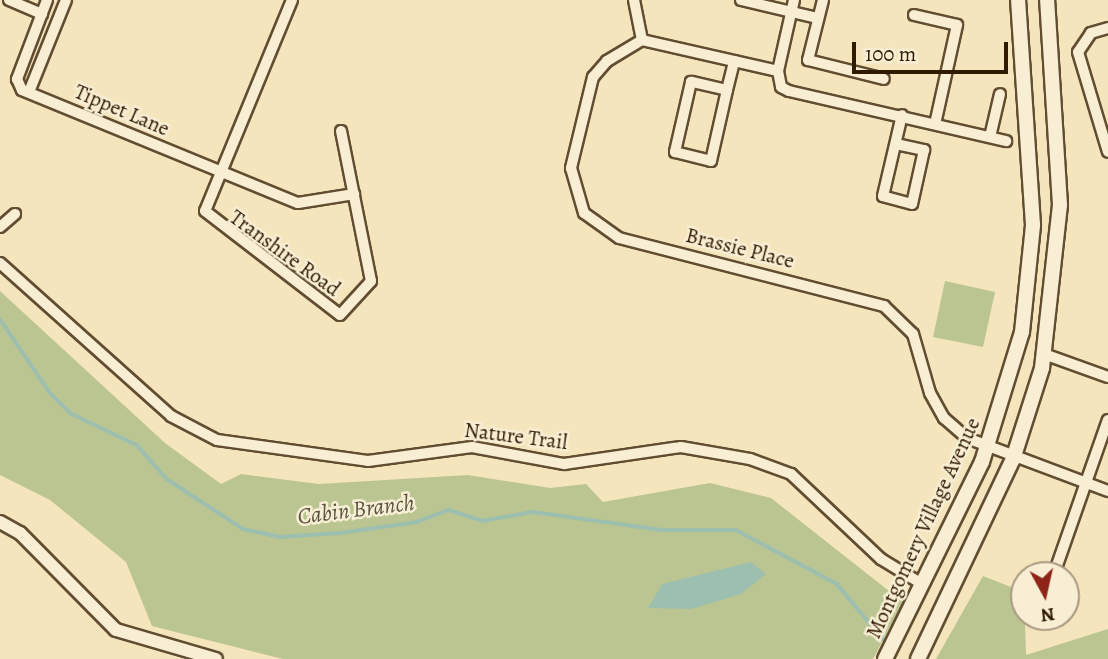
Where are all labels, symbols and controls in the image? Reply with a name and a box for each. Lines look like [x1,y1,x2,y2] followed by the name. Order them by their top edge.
[856,28,1012,72] scale bar
[865,40,916,68] text: 100 m
[71,79,173,141] street label: Tippet Lane
[225,204,345,302] street label: Transhire Road
[683,222,797,274] street label: Brassie Place
[861,414,985,642] street label: Montgomery Village Avenue
[463,417,569,455] street label: Nature Trail
[296,489,416,531] water label: Cabin Branch
[1010,561,1080,631] north arrow
[1039,601,1056,629] text: N

